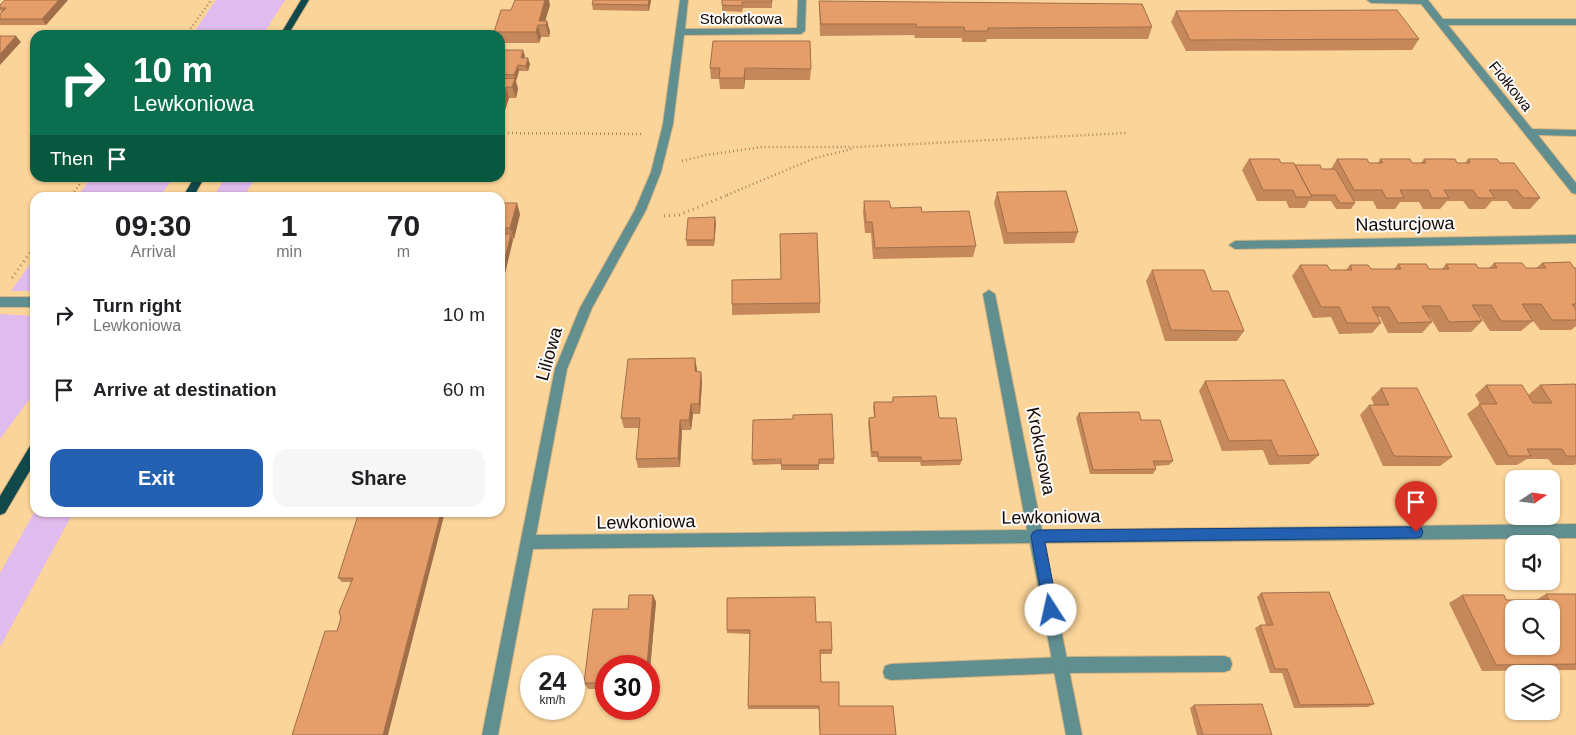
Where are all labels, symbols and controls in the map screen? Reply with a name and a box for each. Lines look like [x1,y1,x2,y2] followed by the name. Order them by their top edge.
[700,10,783,27] street label: Stokrotkowa
[50,50,115,115] icon: right
[133,50,213,89] text: 10 m
[1486,58,1537,115] street label: Fiołkowa
[133,91,254,116] text: Lewkoniowa
[103,145,131,173] icon: arrive
[50,148,93,169] text: Then
[115,209,192,242] text: 09:30
[281,209,298,242] text: 1
[387,209,420,242] text: 70
[1355,213,1456,235] street label: Nasturcjowa
[130,243,176,260] text: Arrival
[276,243,302,260] text: min
[397,243,410,260] text: m
[93,295,181,316] text: Turn right
[50,301,78,329] icon: right
[443,304,485,325] text: 10 m
[93,317,181,334] text: Lewkoniowa
[532,324,566,383] street label: Liliowa
[50,376,78,404] icon: arrive
[93,379,277,400] text: Arrive at destination
[443,379,485,400] text: 60 m
[1023,405,1059,498] street label: Krokusowa
[50,449,263,507] button: Exit
[273,449,485,507] button: Share
[1505,470,1560,525] north arrow
[1505,470,1560,720] map controls
[1395,481,1437,532] pin
[1402,488,1430,516] icon: arrive
[1001,506,1102,528] street label: Lewkoniowa
[596,511,697,533] street label: Lewkoniowa
[1505,535,1560,590] button: sound
[1024,583,1076,635] position arrow
[1505,600,1560,655] button: search
[595,655,660,720] speed limit sign: 30
[1505,665,1560,720] button: layers
[539,667,566,695] text: 24
[539,693,566,707] text: km/h

